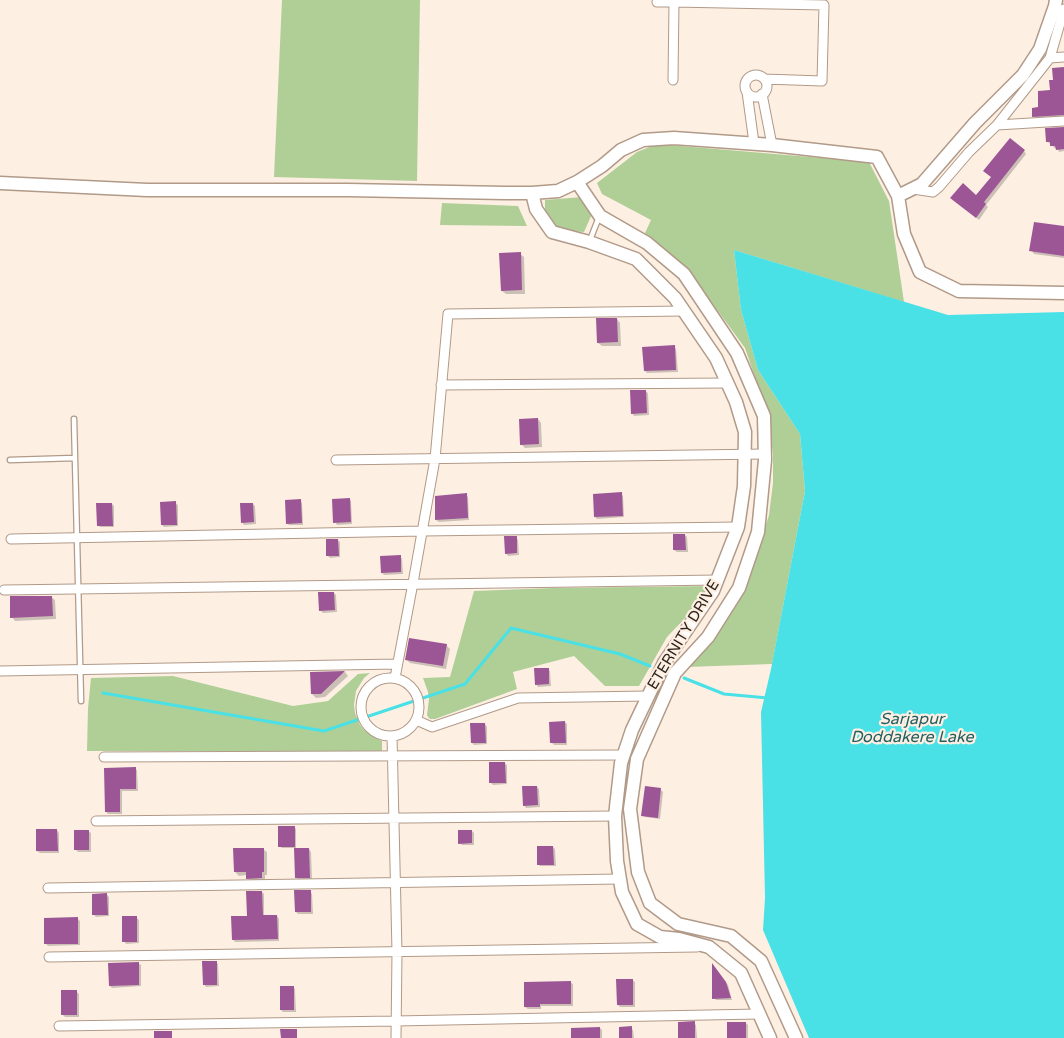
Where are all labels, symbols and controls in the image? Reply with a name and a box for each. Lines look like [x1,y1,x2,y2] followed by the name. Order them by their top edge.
[644,577,724,693] street label: ETERNITY DRIVE
[850,710,974,748] water label: Sarjapur Doddakere Lake

